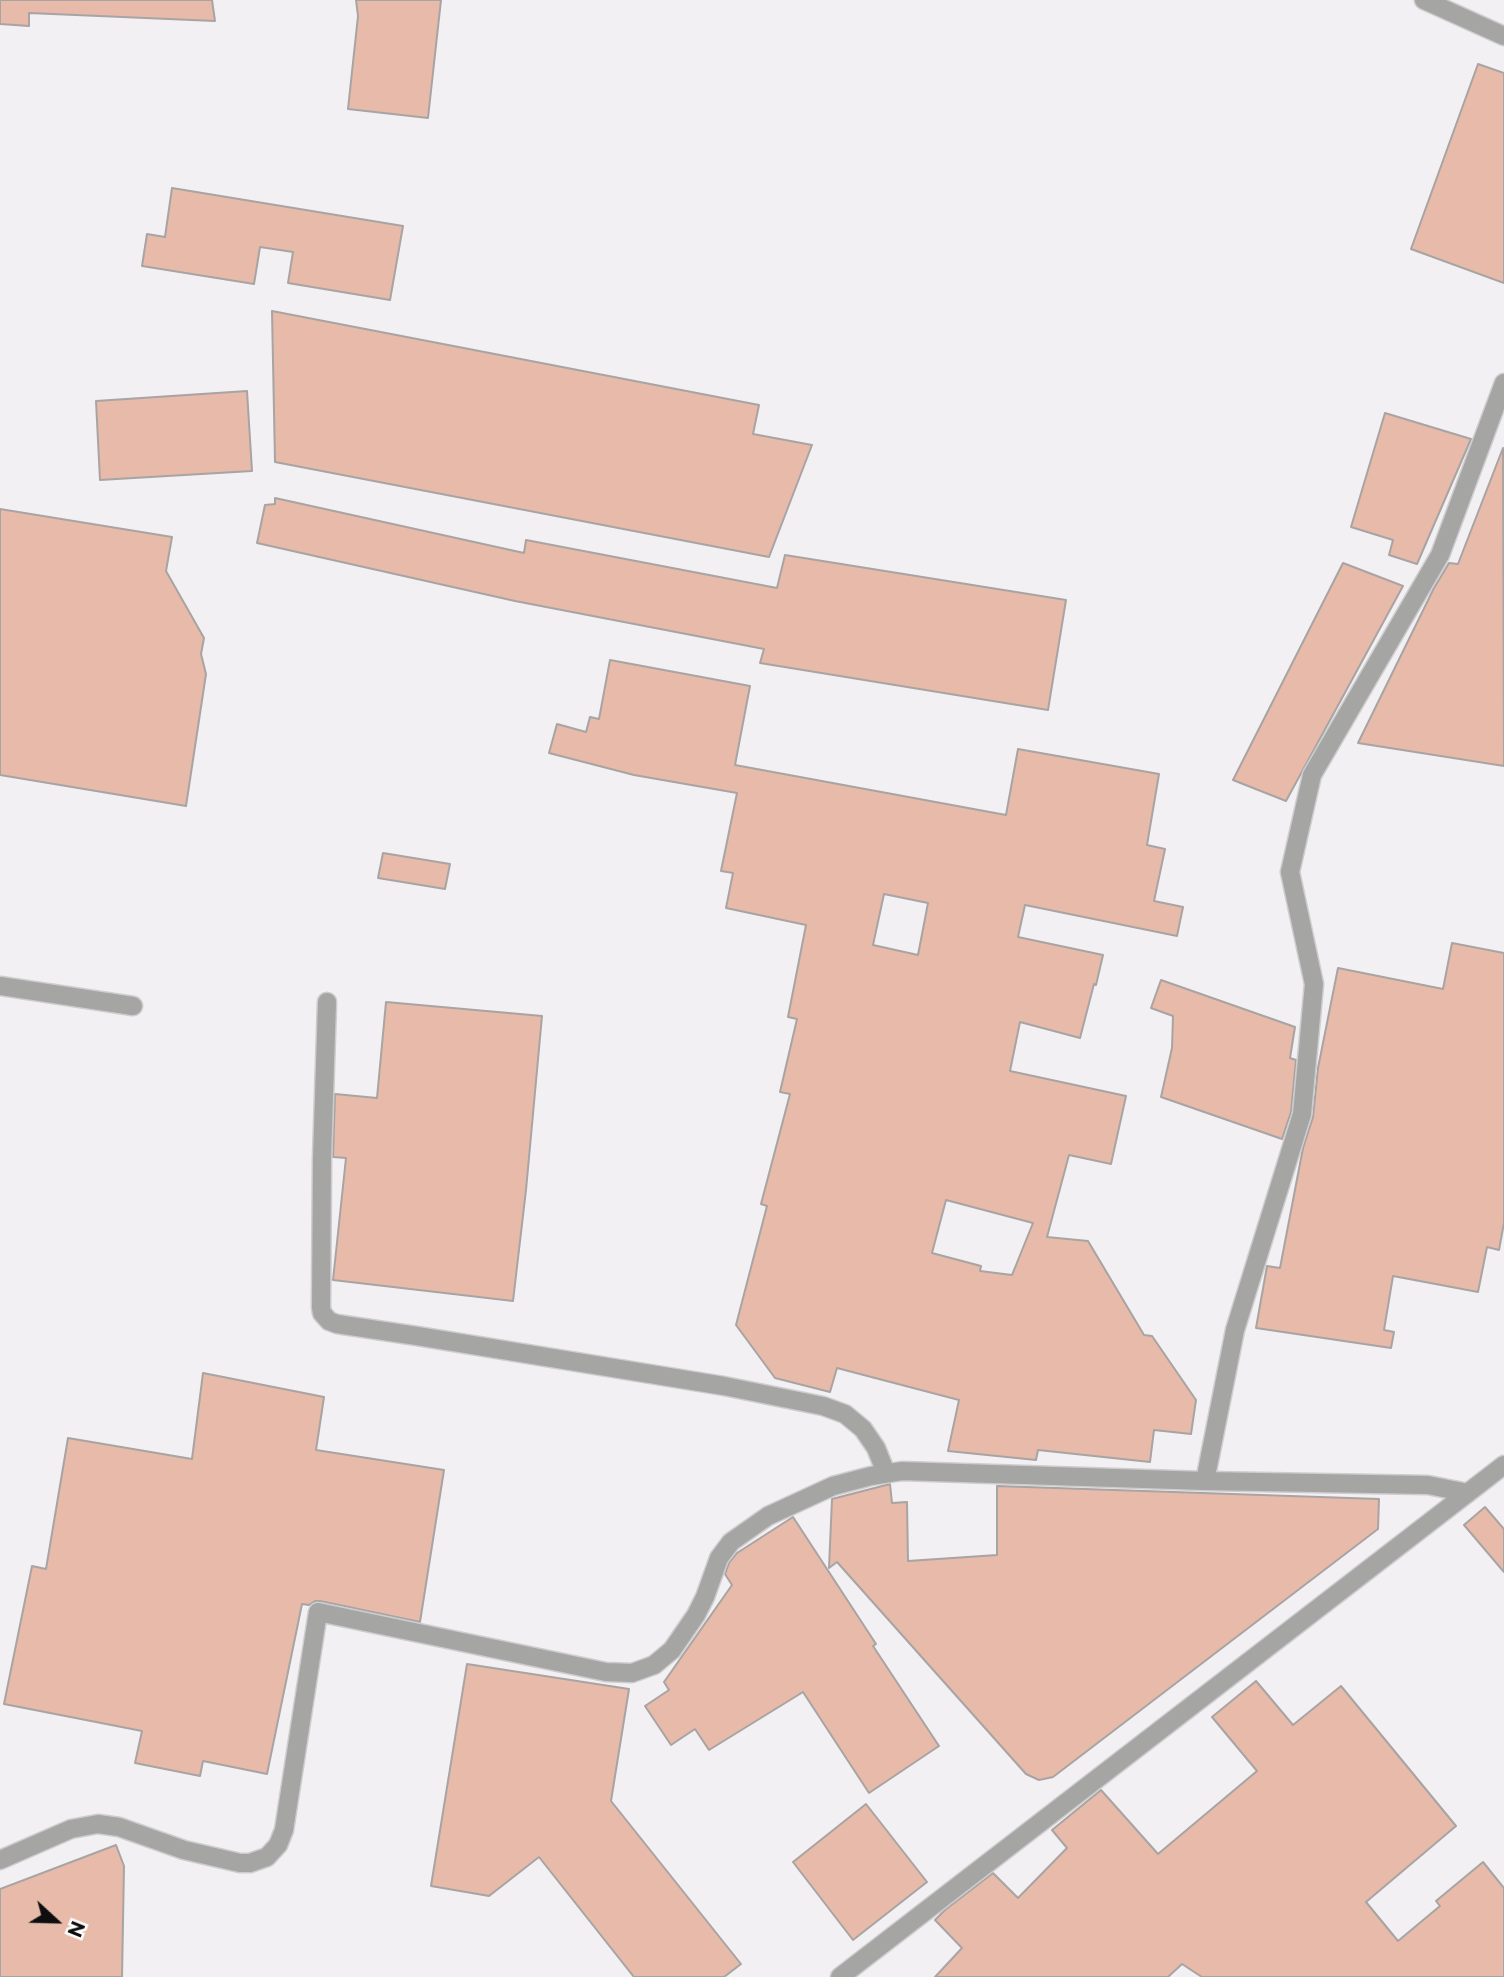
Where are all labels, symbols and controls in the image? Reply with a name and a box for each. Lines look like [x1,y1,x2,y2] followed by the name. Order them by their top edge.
[21,1886,91,1956] north arrow
[62,1918,89,1940] text: N

